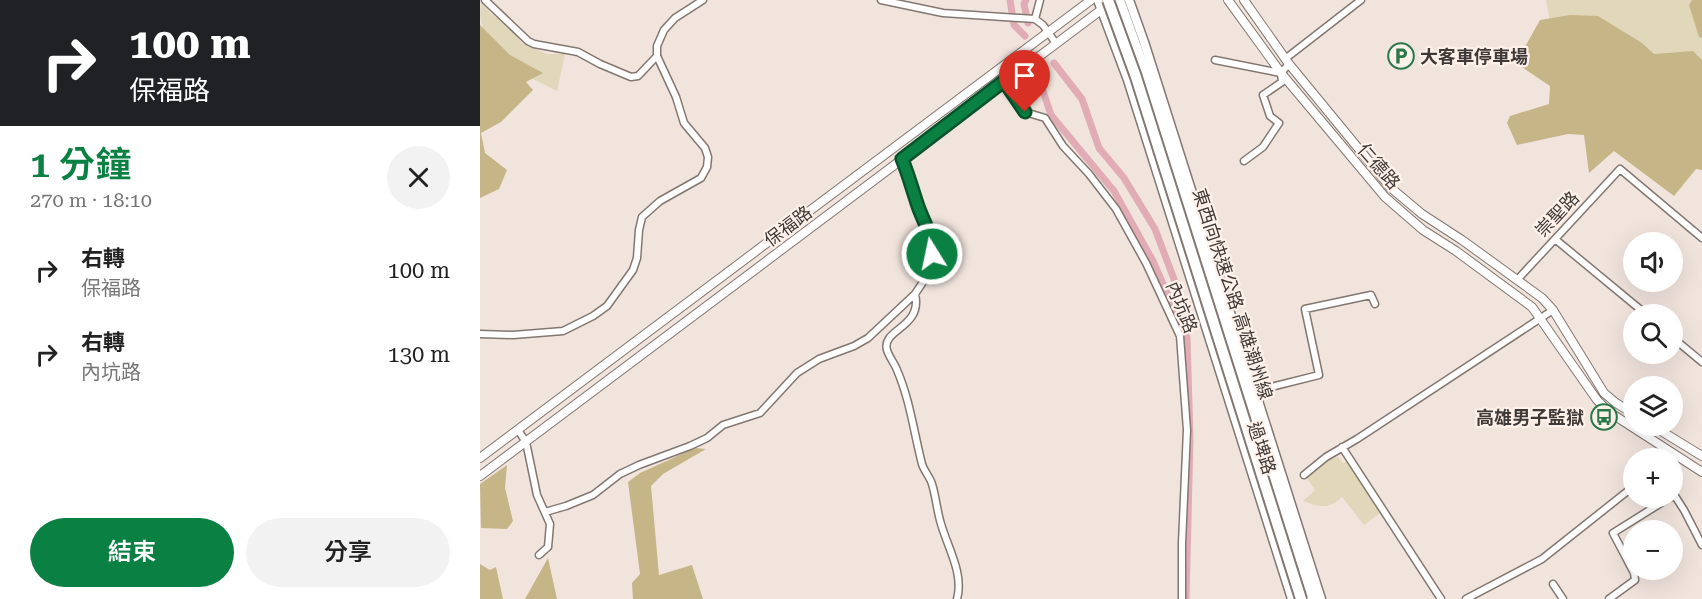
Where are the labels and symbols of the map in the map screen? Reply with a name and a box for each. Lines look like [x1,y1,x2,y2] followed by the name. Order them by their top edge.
[1386,41,1416,71] parking icon: 大客車停車場
[1420,46,1528,67] place label: 大客車停車場
[999,50,1050,112] pin
[1353,139,1405,193] street label: 仁德路
[1189,186,1277,402] street label: 東西向快速公路 高雄潮州線
[1531,187,1583,241] street label: 崇聖路
[760,201,816,251] street label: 保福路
[900,222,964,286] position arrow
[1162,278,1202,336] street label: 內坑路
[1589,402,1619,432] bus stop icon: 高雄男子監獄
[1476,407,1584,428] place label: 高雄男子監獄
[1244,419,1280,477] street label: 過埤路

